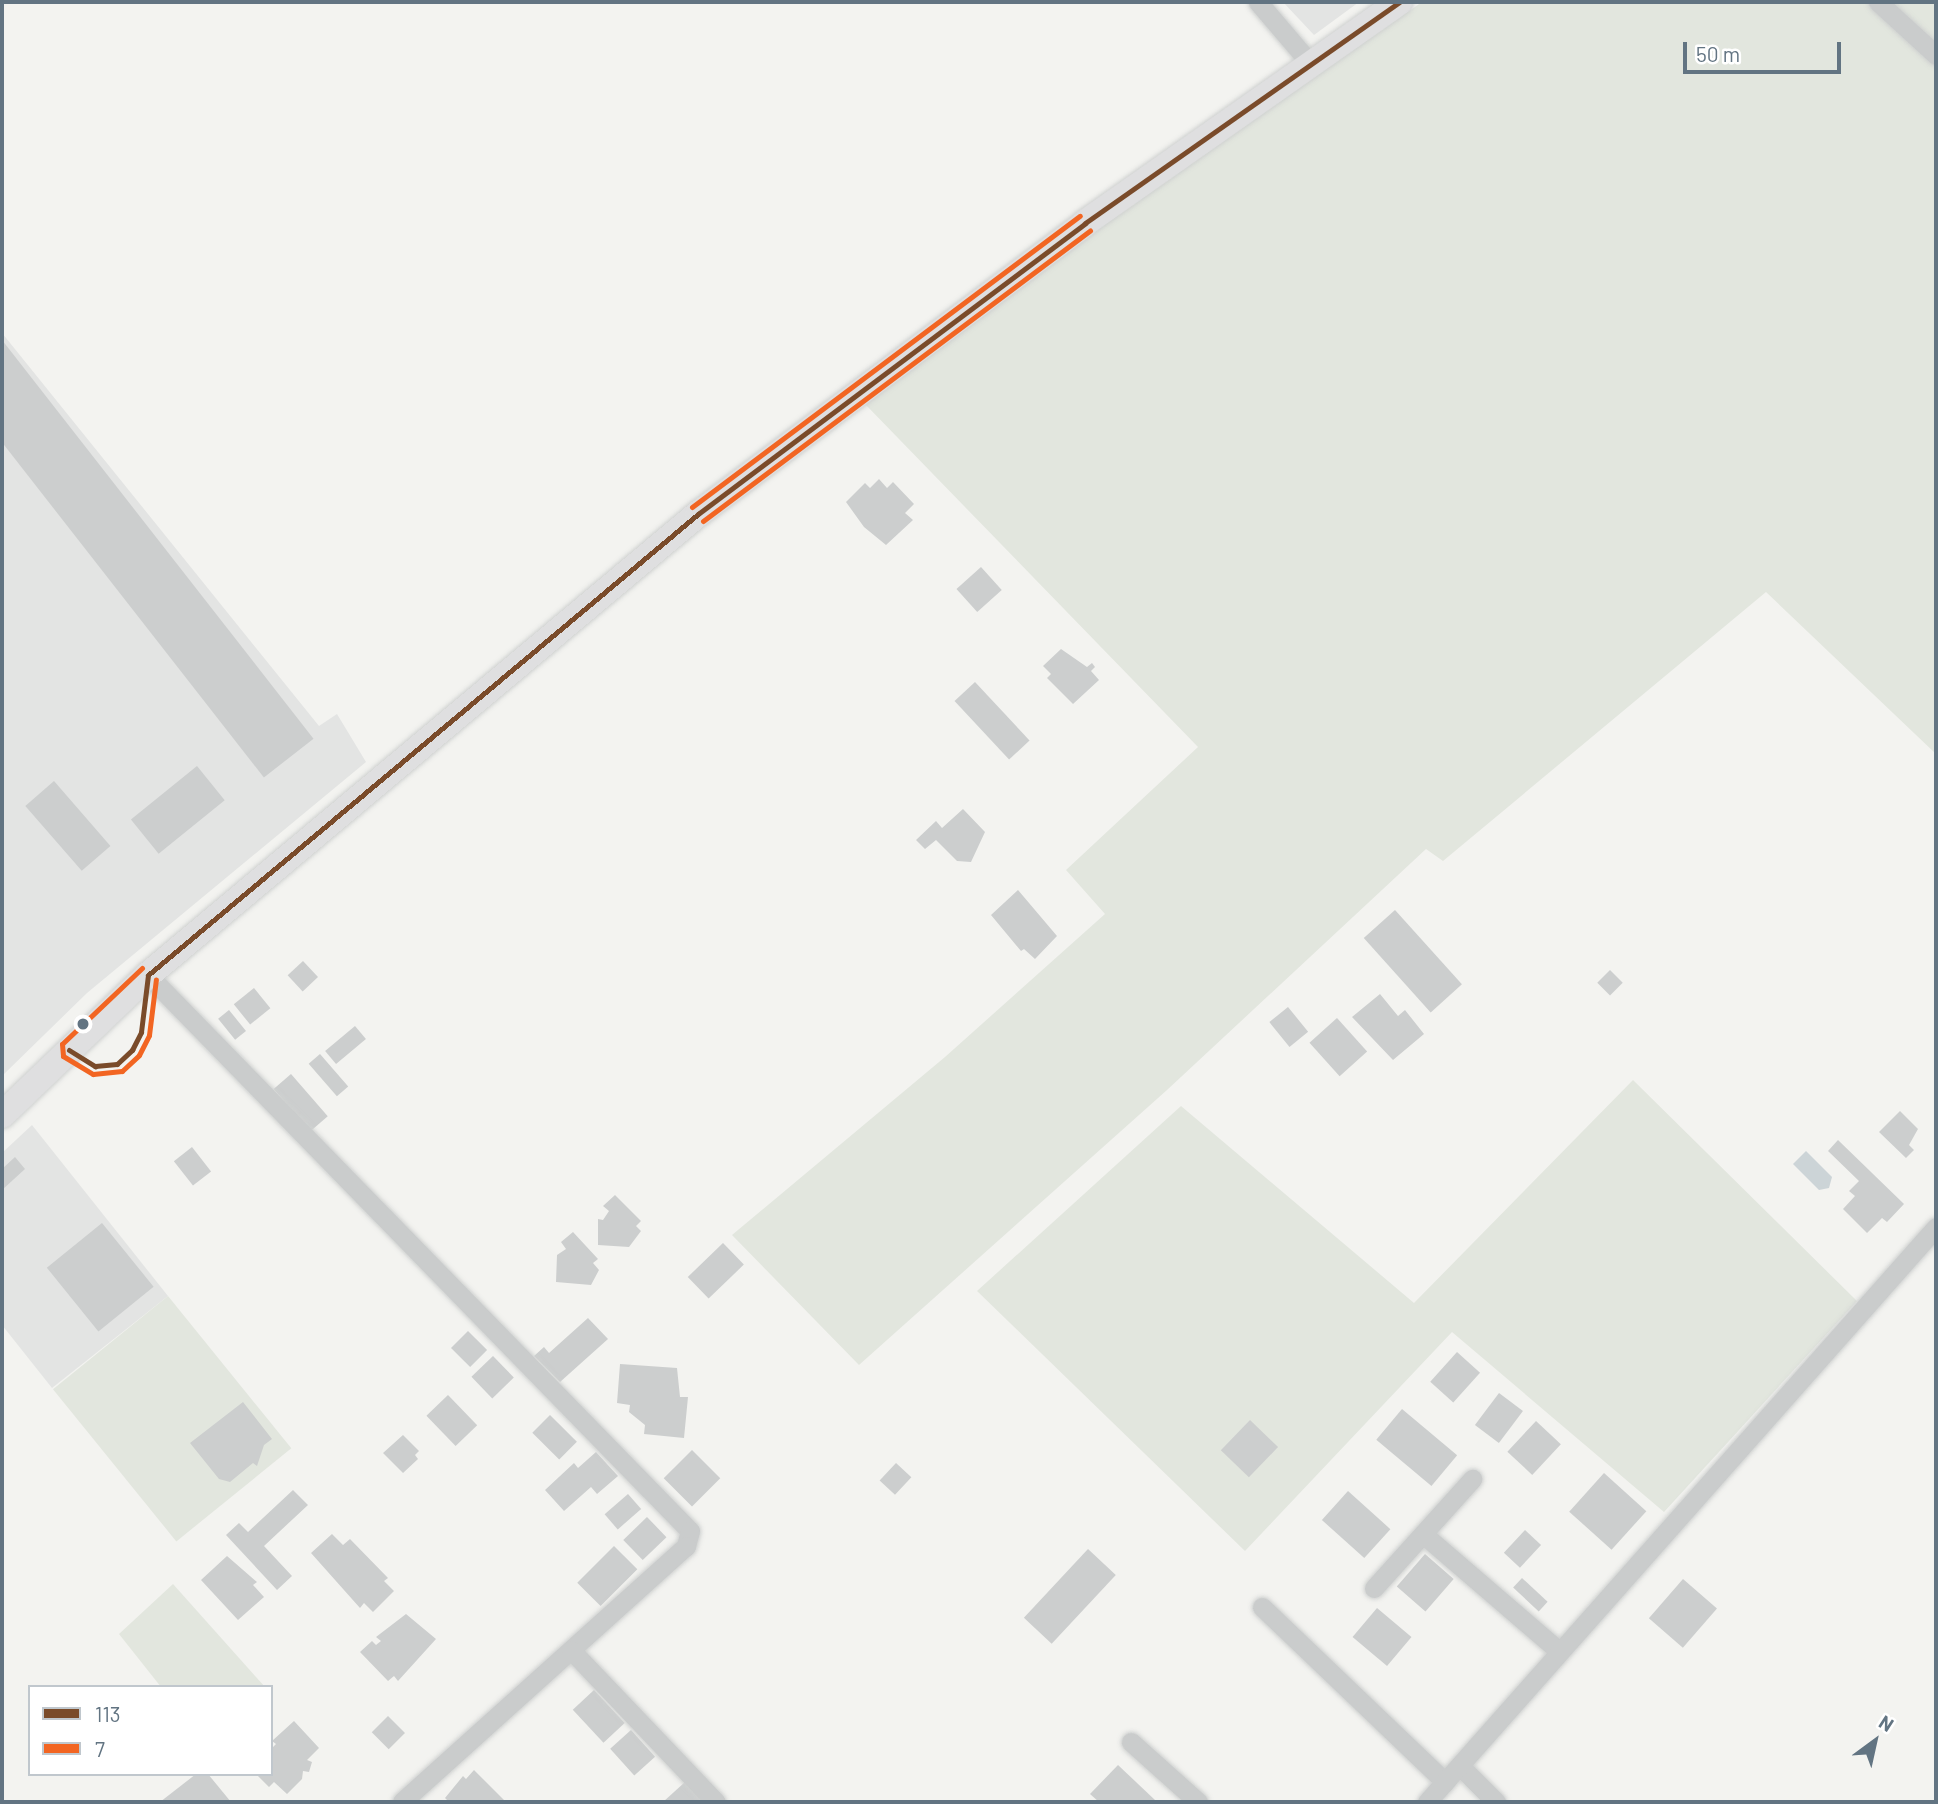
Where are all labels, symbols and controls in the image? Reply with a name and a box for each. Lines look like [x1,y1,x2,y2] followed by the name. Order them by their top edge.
[1686,28,1843,72] scale bar
[1696,41,1740,66] text: 50 m
[76,1017,90,1031] unlabelled marker
[28,1685,273,1776] legend
[95,1701,121,1726] text: 113
[1840,1706,1910,1776] north arrow
[1875,1710,1898,1736] text: N
[95,1736,105,1761] text: 7

